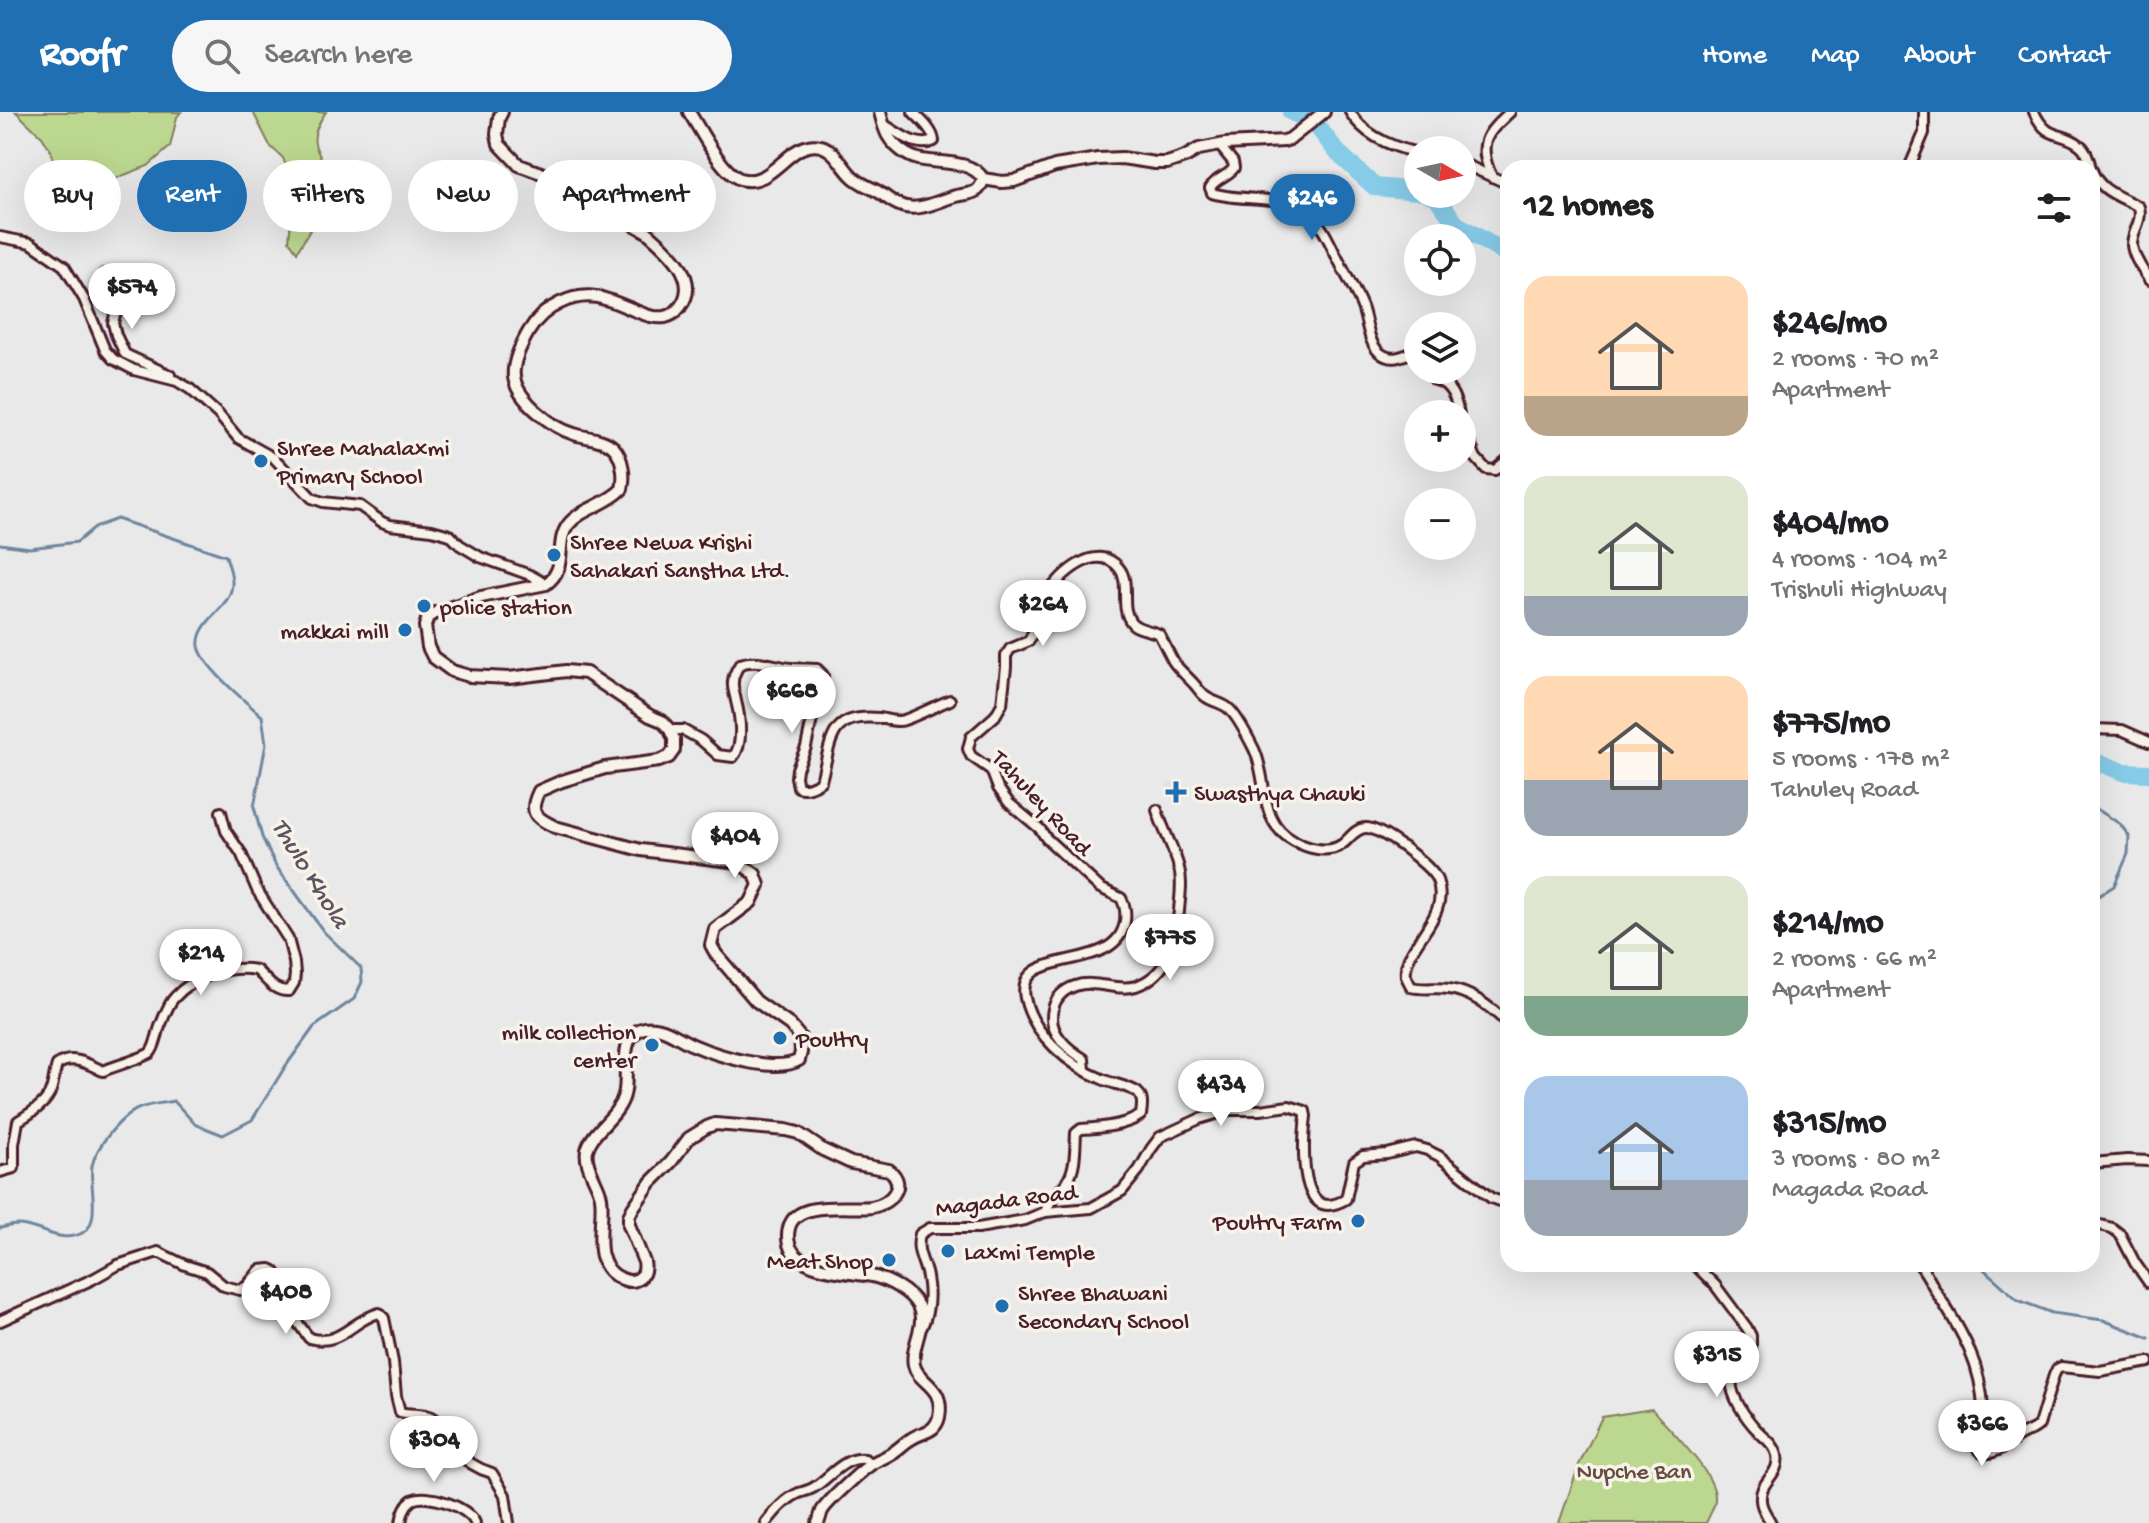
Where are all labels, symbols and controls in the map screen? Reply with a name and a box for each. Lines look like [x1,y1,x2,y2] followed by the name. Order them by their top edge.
[172,20,732,92] search box
[40,34,124,78] text: Roofr
[200,34,244,78] icon: search
[264,39,412,74] text: Search here
[1702,40,1767,73] text: Home
[1811,40,1860,73] text: Map
[1904,40,1974,73] text: About
[2018,40,2109,73] text: Contact
[1404,136,1476,208] north arrow
[1404,136,1476,560] map controls
[24,160,121,232] chip: Buy
[137,160,247,232] chip: Rent
[263,160,392,232] chip: Filters
[408,160,518,232] chip: New
[534,160,716,232] chip: Apartment
[1265,174,1359,242] pin: $246
[1287,184,1337,215] text: $246
[2032,186,2076,230] icon: filters
[1524,188,1653,228] text: 12 homes
[1404,224,1476,296] button: locate
[85,263,179,331] pin: $574
[106,273,158,304] text: $574
[1772,305,1887,345] text: $246/mo
[1588,308,1684,404] icon: home
[1404,312,1476,384] button: layers
[1772,345,1939,376] text: 2 rooms · 70 m²
[1772,376,1889,407] text: Apartment
[1404,400,1476,472] button: +
[276,436,450,493] place label: Shree Mahalaxmi Primary School
[252,452,270,470] marker: Shree Mahalaxmi Primary School
[1404,488,1476,560] button: −
[1772,505,1889,545] text: $404/mo
[1588,508,1684,604] icon: home
[570,530,791,587] place label: Shree Newa Krishi Sahakari Sanstha Ltd.
[1772,545,1948,576] text: 4 rooms · 104 m²
[545,546,563,564] marker: Shree Newa Krishi Sahakari Sanstha Ltd.
[1772,576,1947,607] text: Trishuli Highway
[996,580,1090,648] pin: $264
[1018,590,1068,621] text: $264
[439,595,572,624] place label: police station
[415,597,433,615] marker: police station
[280,619,389,648] place label: makkai mill
[396,621,414,639] marker: makkai mill
[745,667,839,735] pin: $668
[766,677,818,708] text: $668
[1772,705,1890,745] text: $775/mo
[1588,708,1684,804] icon: home
[983,744,1098,865] street label: Tahuley Road
[1772,745,1950,776] text: 5 rooms · 178 m²
[1772,776,1918,807] text: Tahuley Road
[1165,781,1187,803] marker: Swasthya Chauki
[1194,781,1366,810] place label: Swasthya Chauki
[688,812,782,880] pin: $404
[262,814,355,936] water label: Thulo Khola
[709,822,761,853] text: $404
[1772,905,1884,945] text: $214/mo
[1588,908,1684,1004] icon: home
[1123,914,1217,982] pin: $775
[1144,924,1196,955] text: $775
[154,929,248,997] pin: $214
[177,939,225,970] text: $214
[1772,945,1937,976] text: 2 rooms · 66 m²
[1772,976,1889,1007] text: Apartment
[502,1020,639,1077] place label: milk collection center
[795,1027,869,1056] place label: Poultry
[771,1029,789,1047] marker: Poultry
[643,1036,661,1054] marker: milk collection center
[1174,1060,1268,1128] pin: $434
[1196,1070,1246,1101] text: $434
[1772,1105,1886,1145] text: $315/mo
[1588,1108,1684,1204] icon: home
[1772,1145,1940,1176] text: 3 rooms · 80 m²
[1772,1176,1926,1207] text: Magada Road
[934,1179,1081,1226] street label: Magada Road
[1212,1210,1342,1239] place label: Poultry Farm
[1349,1212,1367,1230] marker: Poultry Farm
[964,1240,1095,1269] place label: Laxmi Temple
[939,1242,957,1260] marker: Laxmi Temple
[767,1249,873,1278] place label: Meat Shop
[880,1251,898,1269] marker: Meat Shop
[239,1268,333,1336] pin: $408
[260,1278,313,1309] text: $408
[1018,1281,1189,1338] place label: Shree Bhawani Secondary School
[993,1297,1011,1315] marker: Shree Bhawani Secondary School
[1670,1331,1764,1399] pin: $315
[1692,1341,1742,1372] text: $315
[1935,1400,2029,1468] pin: $366
[1956,1410,2008,1441] text: $366
[387,1416,481,1484] pin: $304
[408,1426,460,1457] text: $304
[1577,1459,1692,1488] park label: Nupche Ban

